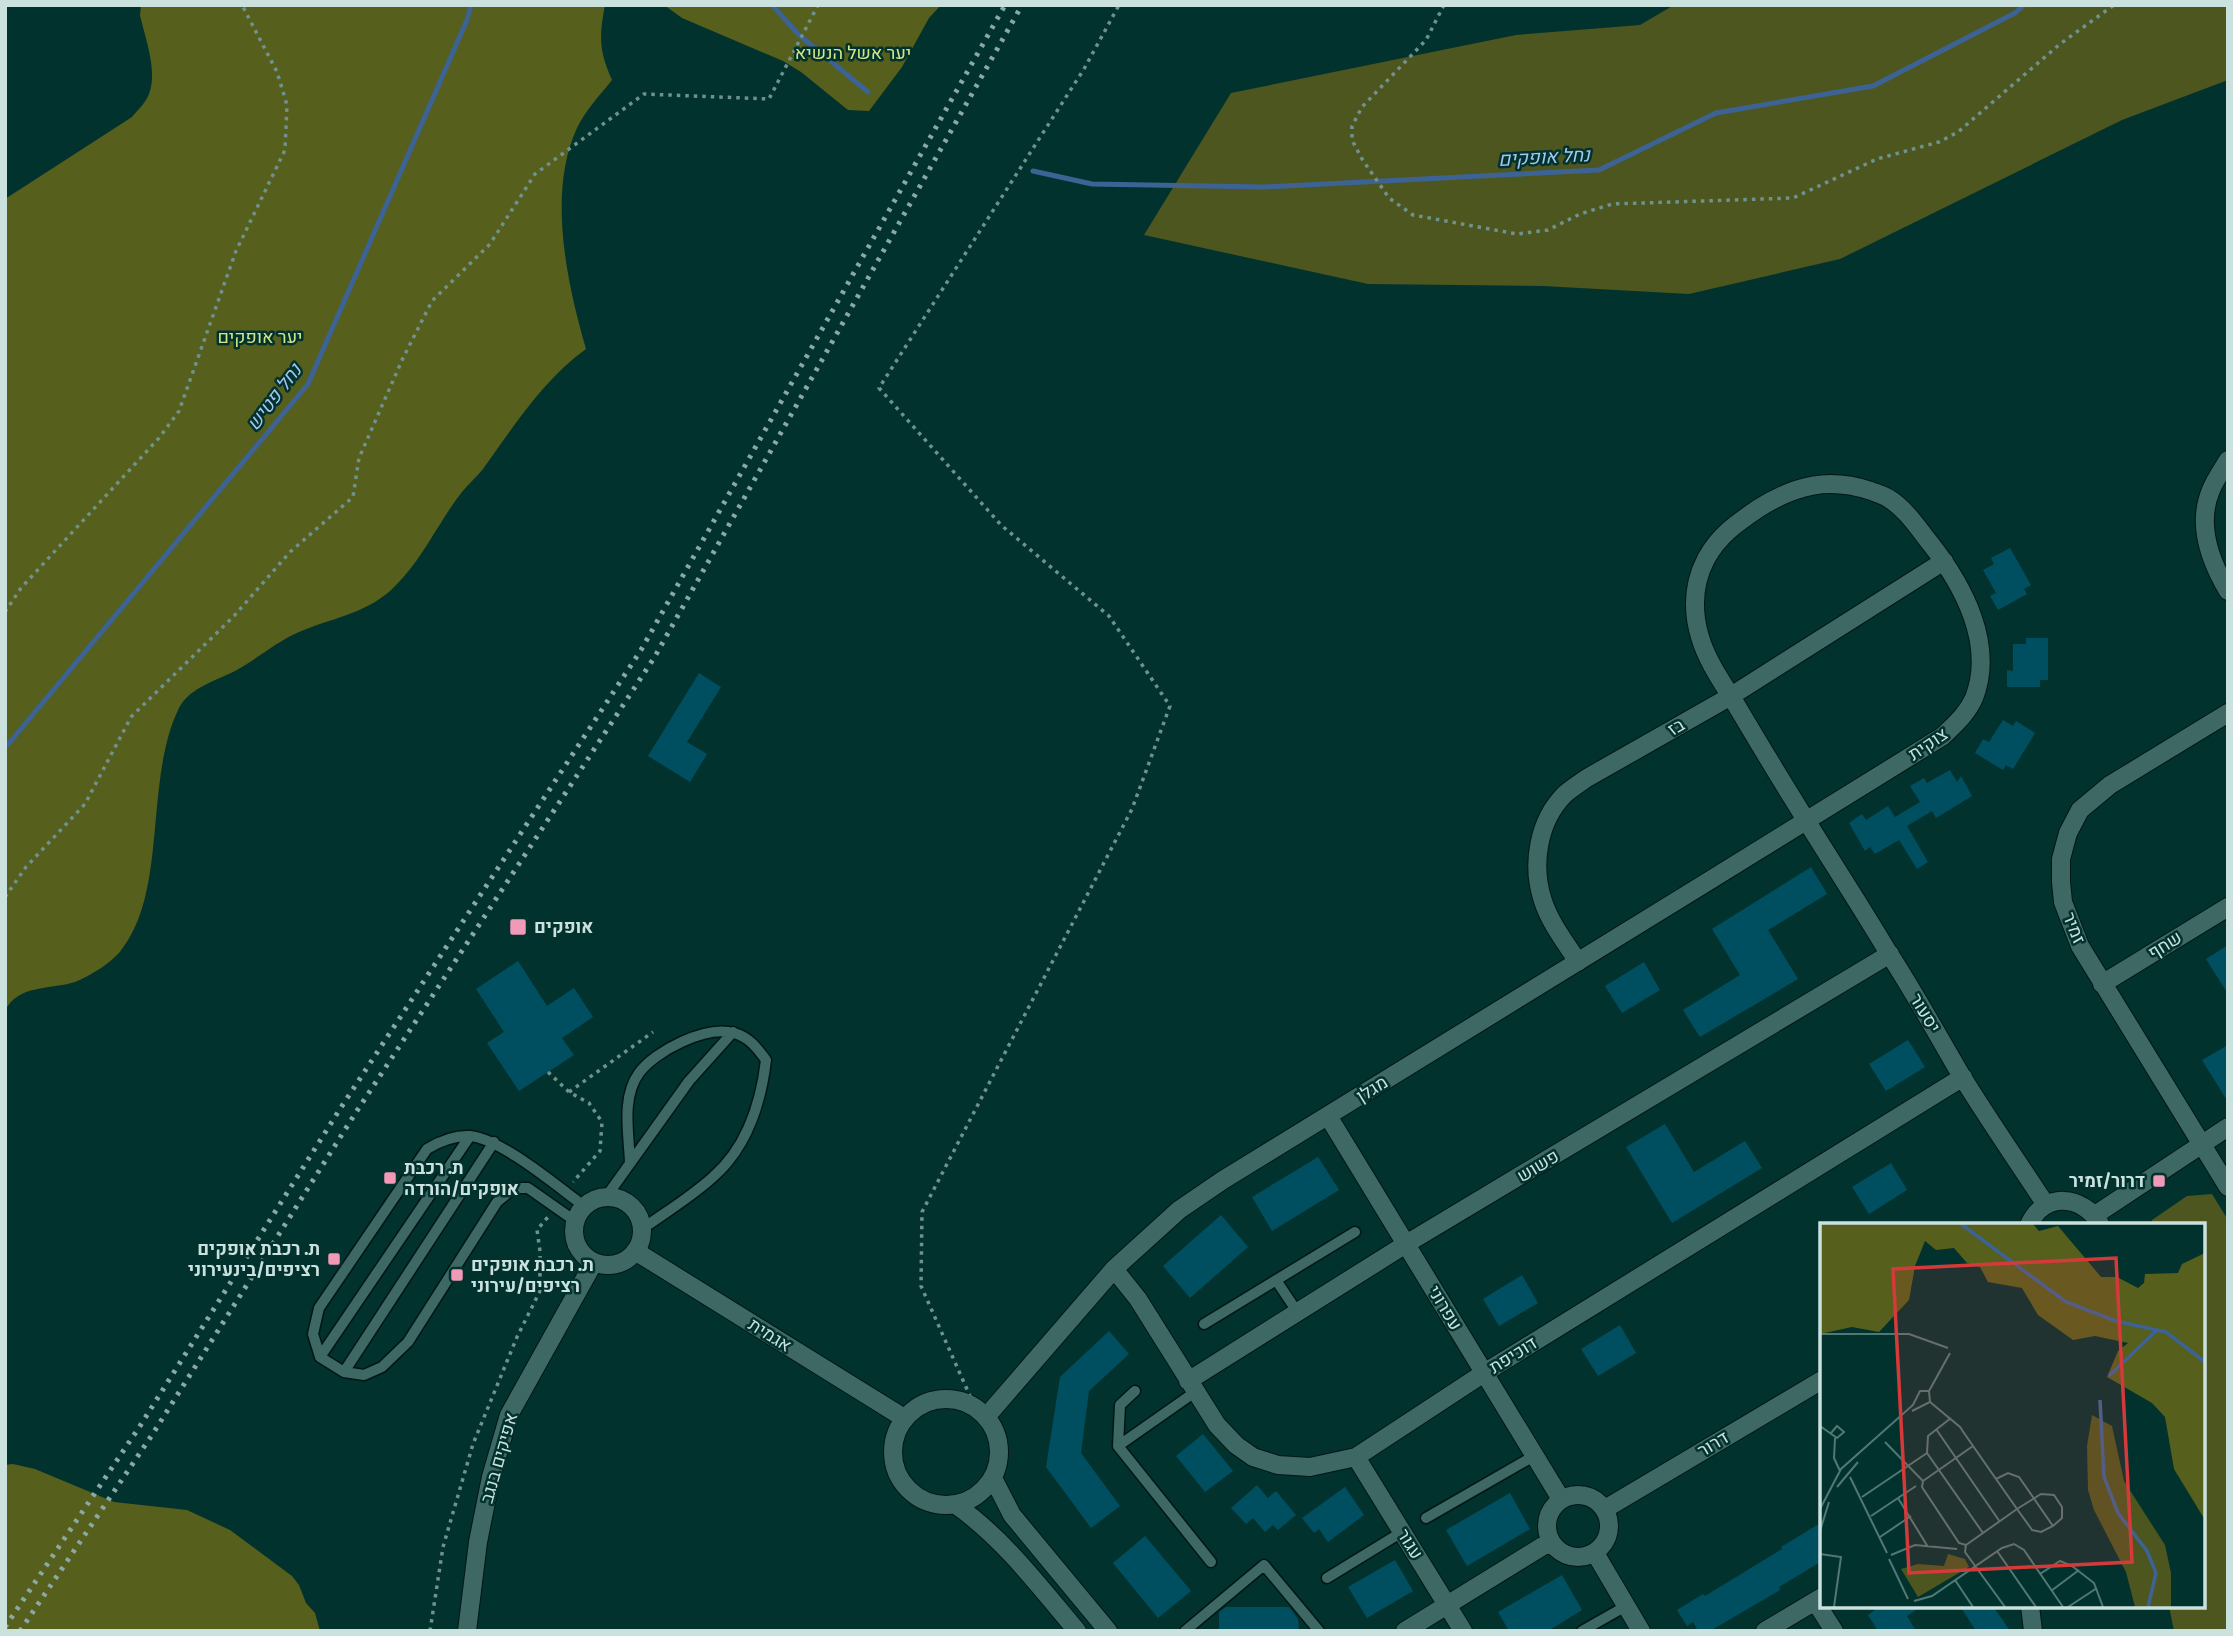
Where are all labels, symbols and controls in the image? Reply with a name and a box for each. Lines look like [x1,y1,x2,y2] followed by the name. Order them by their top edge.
[795,42,911,64] park label: יער אשל הנשיא
[1498,143,1592,171] water label: נחל אופקים
[217,326,303,348] park label: יער אופקים
[242,358,307,435] water label: נחל פטיש
[1664,713,1689,740] street label: בז
[1904,723,1952,765] street label: צוקית
[2058,909,2090,947] street label: זמיר
[534,916,593,938] place label: אופקים
[508,917,528,937] marker: אופקים
[2144,926,2186,964] street label: שחף
[1905,990,1945,1036] street label: יסעור
[1352,1071,1392,1107] street label: מגלן
[1513,1145,1563,1187] street label: פשוש
[404,1157,519,1200] place label: ת. רכבת אופקים/הורדה
[382,1170,398,1186] marker: ת. רכבת אופקים/הורדה
[2069,1170,2145,1192] place label: דרור/זמיר
[2151,1173,2167,1189] marker: דרור/זמיר
[1820,1223,2205,1608] inset map
[188,1238,320,1281] place label: ת. רכבת אופקים רציפים/בינעירוני
[326,1251,342,1267] marker: ת. רכבת אופקים רציפים/בינעירוני
[471,1254,594,1297] place label: ת. רכבת אופקים רציפים/עירוני
[449,1267,465,1283] marker: ת. רכבת אופקים רציפים/עירוני
[1423,1282,1467,1334] street label: עפרוני
[744,1313,796,1357] street label: אגמית
[1485,1332,1541,1378] street label: דוכיפת
[476,1410,522,1506] street label: אפיקים בנגב
[1693,1426,1733,1462] street label: דרור
[1392,1525,1428,1563] street label: עגור

